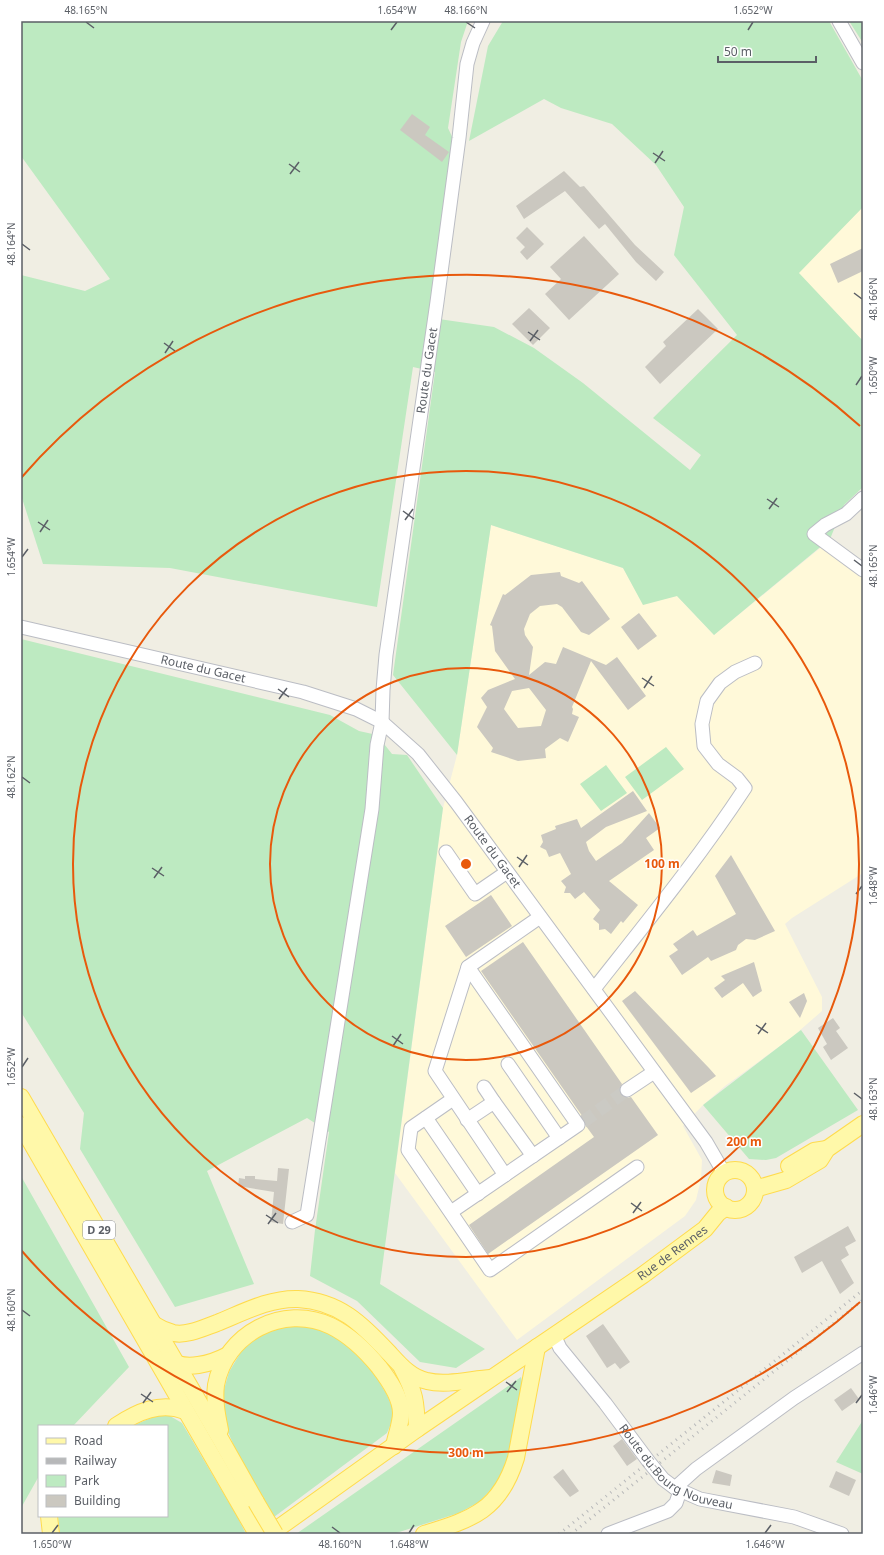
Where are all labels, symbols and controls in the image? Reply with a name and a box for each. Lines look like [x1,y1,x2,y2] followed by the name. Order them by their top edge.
[64,3,108,17] text: 48.165°N
[377,3,417,17] text: 1.654°W
[444,3,488,17] text: 48.166°N
[733,3,773,17] text: 1.652°W
[718,38,816,64] scale bar
[724,43,752,60] text: 50 m
[4,222,18,266] text: 48.164°N
[866,277,880,321] text: 48.166°N
[412,326,441,415] street label: Route du Gacet
[866,356,880,396] text: 1.650°W
[4,537,18,577] text: 1.654°W
[866,544,880,588] text: 48.165°N
[159,650,248,687] street label: Route du Gacet
[4,755,18,799] text: 48.162°N
[460,811,526,892] street label: Route du Gacet
[644,855,680,872] text: 100 m
[459,857,473,871] centre of rings
[866,866,880,906] text: 1.648°W
[4,1047,18,1087] text: 1.652°W
[866,1077,880,1121] text: 48.163°N
[726,1133,762,1150] text: 200 m
[83,1221,115,1239] road number: D 29
[634,1221,711,1284] street label: Rue de Rennes
[4,1288,18,1332] text: 48.160°N
[866,1375,880,1415] text: 1.646°W
[615,1420,734,1513] street label: Route du Bourg Nouveau
[38,1425,168,1517] legend
[74,1432,103,1449] text: Road
[448,1444,484,1461] text: 300 m
[74,1452,118,1469] text: Railway
[74,1472,100,1489] text: Park
[74,1492,121,1509] text: Building
[32,1537,72,1551] text: 1.650°W
[318,1537,362,1551] text: 48.160°N
[389,1537,429,1551] text: 1.648°W
[745,1537,785,1551] text: 1.646°W

